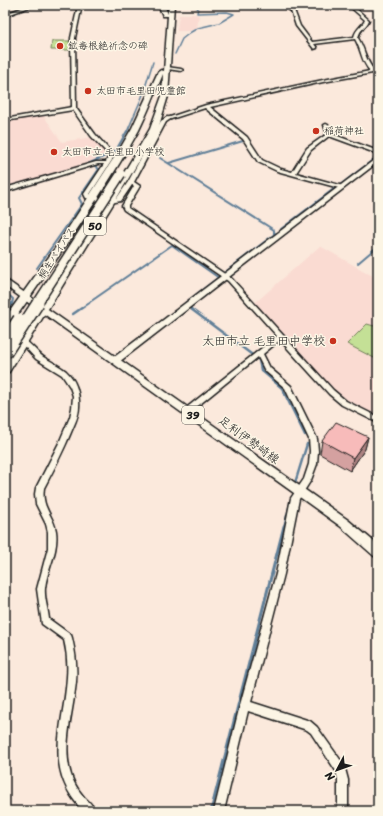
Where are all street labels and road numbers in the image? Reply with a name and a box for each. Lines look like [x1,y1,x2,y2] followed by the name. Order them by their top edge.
[84,217,106,235] road number: 50
[33,223,81,283] street label: 桐生バイパス
[182,406,204,424] road number: 39
[213,410,285,470] street label: 足利伊勢崎線

